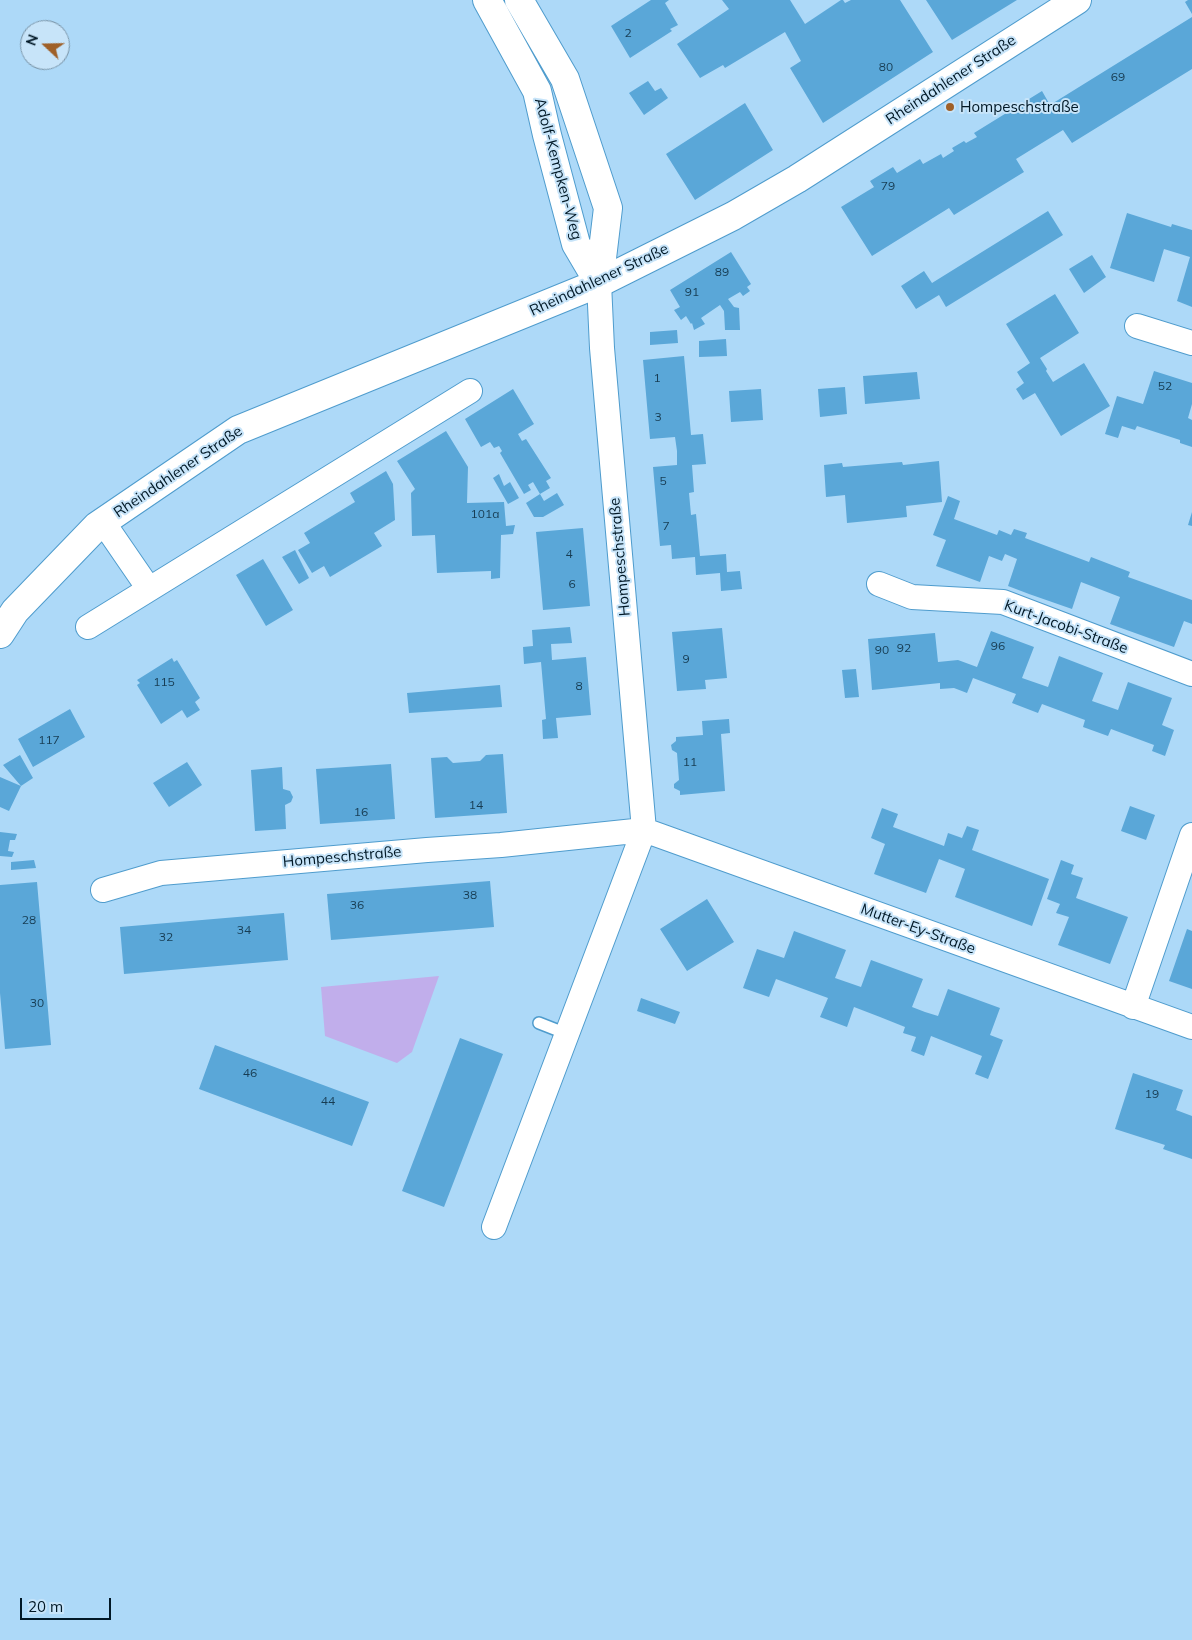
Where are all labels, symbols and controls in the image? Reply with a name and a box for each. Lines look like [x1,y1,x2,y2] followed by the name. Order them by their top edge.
[20,20,70,70] north arrow
[624,26,632,40] house number: 2
[883,31,1019,129] street label: Rheindahlener Straße
[22,32,42,48] text: N
[879,60,893,74] house number: 80
[1111,70,1125,84] house number: 69
[530,96,586,242] street label: Adolf-Kempken-Weg
[960,98,1079,116] place label: Hompeschstraße
[944,101,956,113] marker: Hompeschstraße
[881,179,895,193] house number: 79
[527,240,671,320] street label: Rheindahlener Straße
[715,265,729,279] house number: 89
[685,285,699,299] house number: 91
[653,371,661,385] house number: 1
[1158,379,1172,393] house number: 52
[654,410,662,424] house number: 3
[110,422,246,522] street label: Rheindahlener Straße
[659,474,667,488] house number: 5
[606,497,634,617] street label: Hompeschstraße
[471,507,499,521] house number: 101a
[662,519,670,533] house number: 7
[565,547,573,561] house number: 4
[568,577,576,591] house number: 6
[1002,596,1130,658] street label: Kurt-Jacobi-Straße
[991,639,1005,653] house number: 96
[897,641,911,655] house number: 92
[875,643,889,657] house number: 90
[682,652,690,666] house number: 9
[153,675,175,689] house number: 115
[575,679,583,693] house number: 8
[38,733,60,747] house number: 117
[683,755,697,769] house number: 11
[469,798,483,812] house number: 14
[354,805,368,819] house number: 16
[282,843,402,871] street label: Hompeschstraße
[463,888,477,902] house number: 38
[350,898,364,912] house number: 36
[858,900,978,958] street label: Mutter-Ey-Straße
[22,913,36,927] house number: 28
[237,923,251,937] house number: 34
[159,930,173,944] house number: 32
[30,996,44,1010] house number: 30
[243,1066,257,1080] house number: 46
[1145,1087,1159,1101] house number: 19
[321,1094,335,1108] house number: 44
[22,1588,114,1620] scale bar
[28,1597,63,1616] text: 20 m

